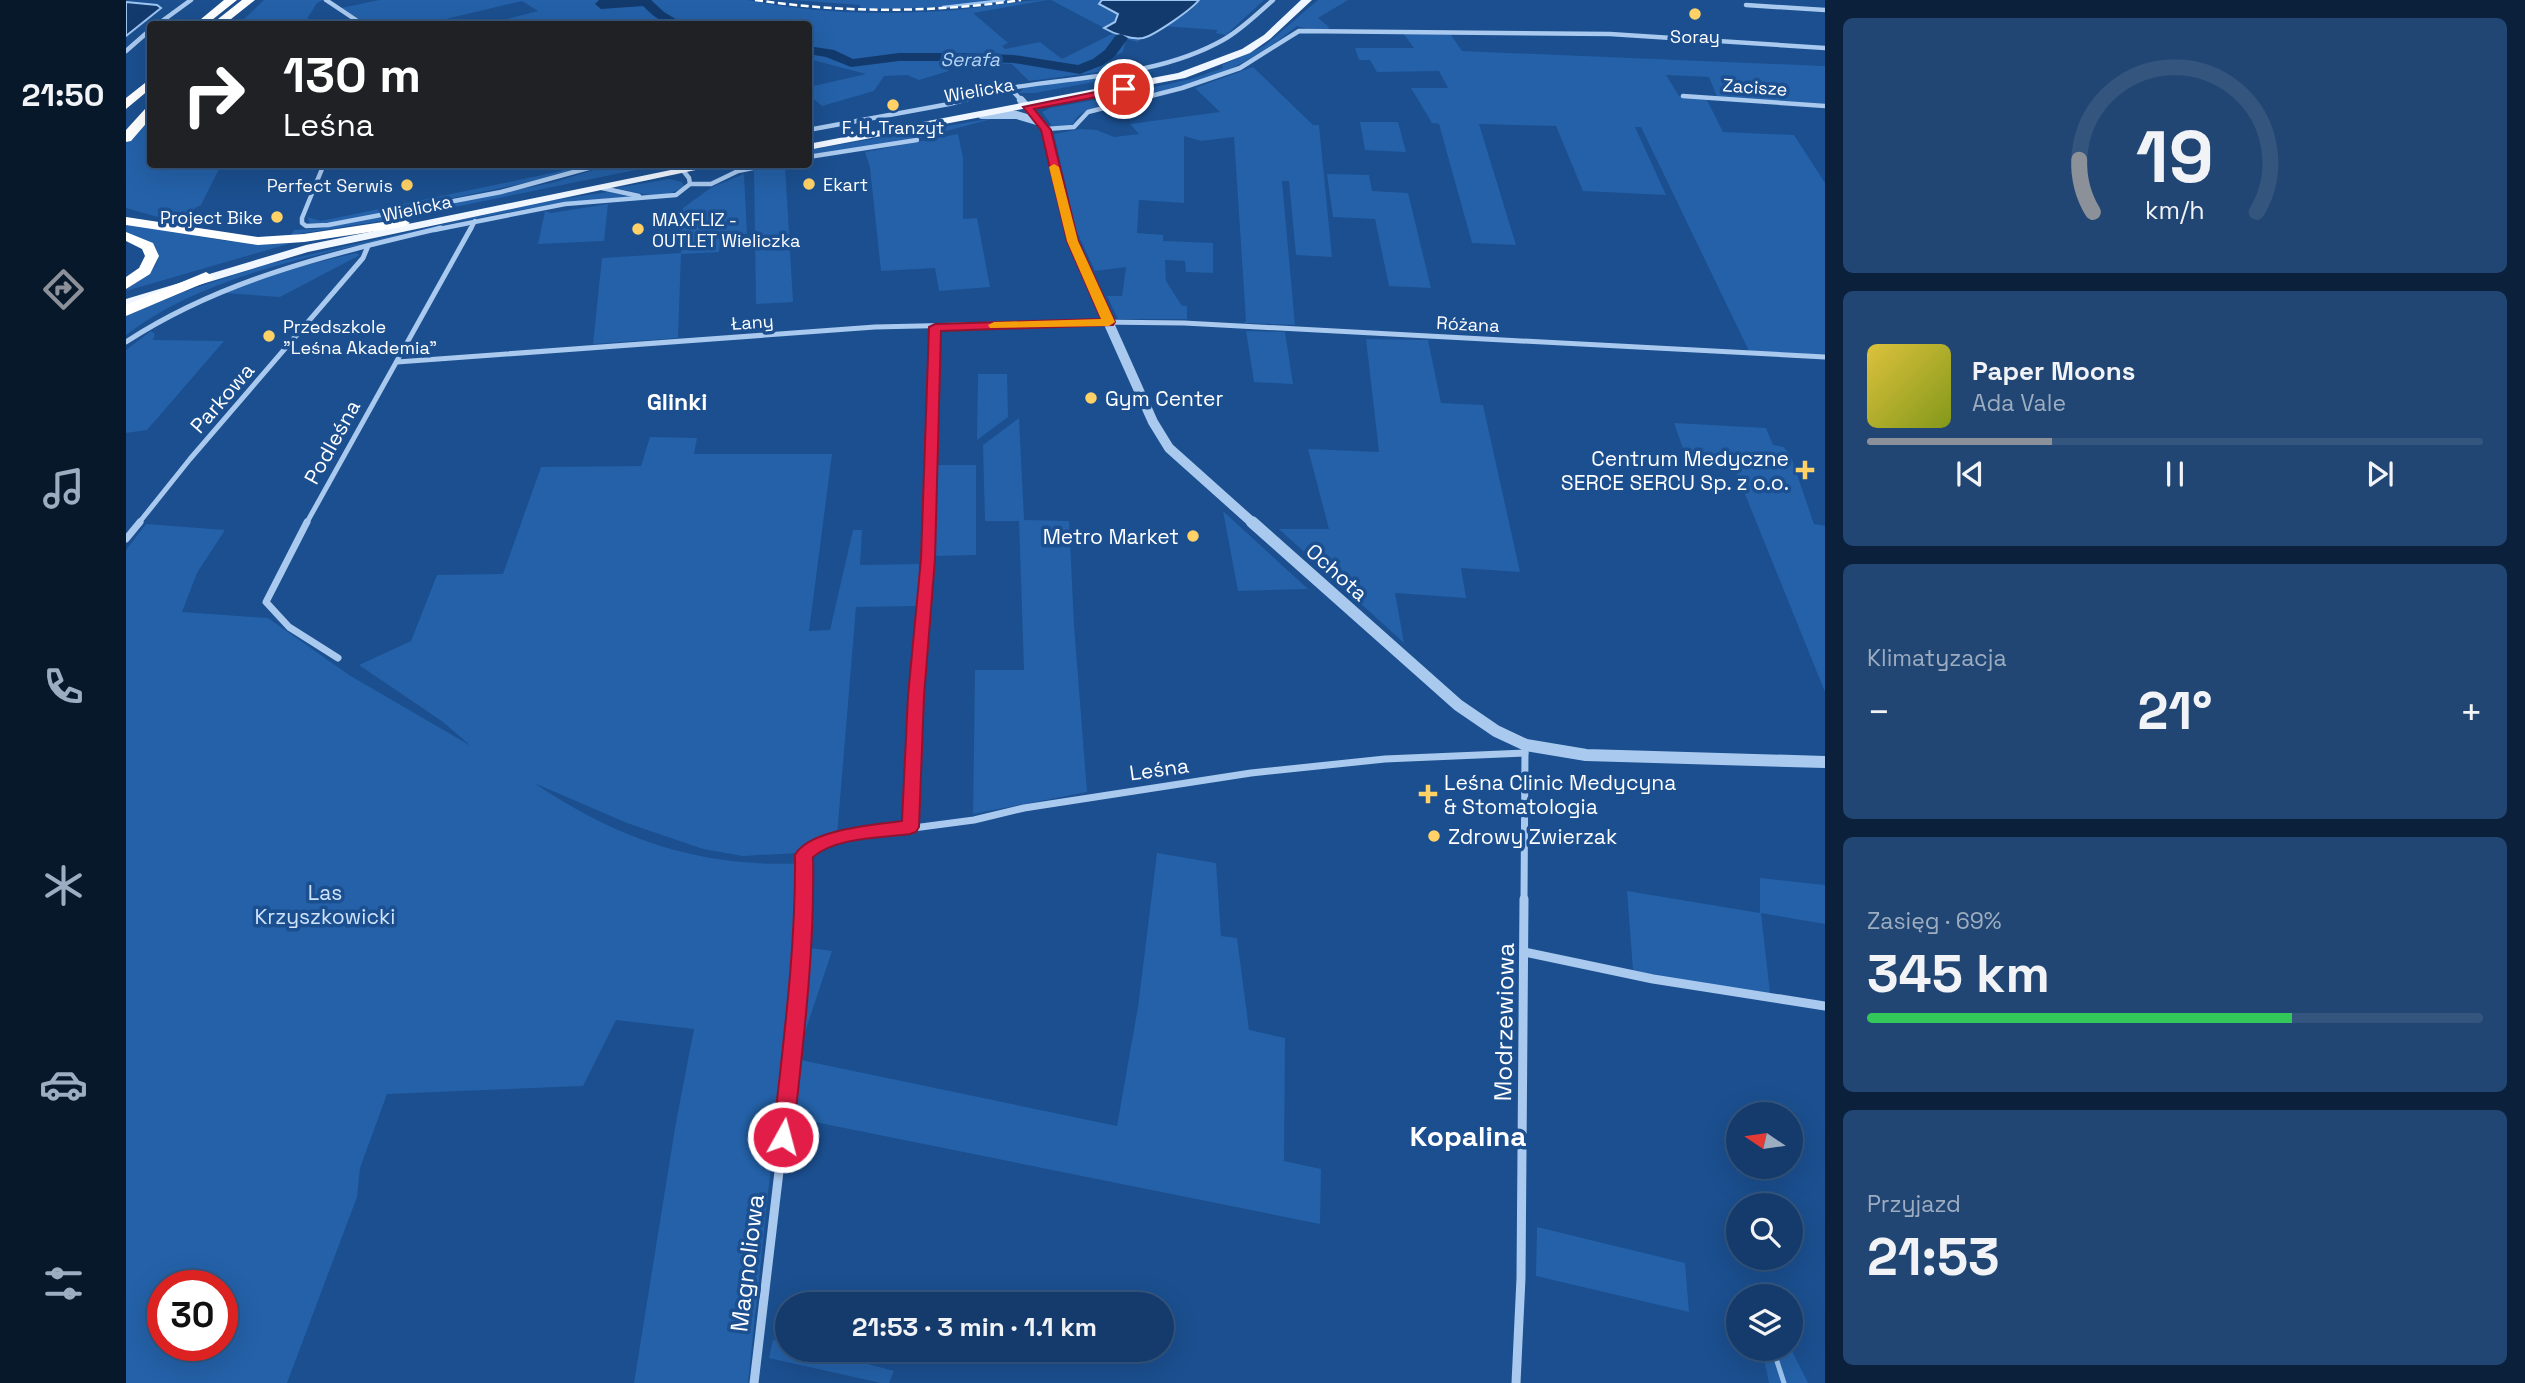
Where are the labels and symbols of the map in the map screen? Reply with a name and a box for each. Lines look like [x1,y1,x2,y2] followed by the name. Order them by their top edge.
[1687,6,1703,22] marker: Soray
[1670,25,1720,48] place label: Soray
[940,47,1000,72] water label: Serafa
[1094,59,1154,119] pin
[942,73,1016,107] street label: Wielicka
[1722,73,1788,101] street label: Zacisze
[885,97,901,113] marker: F. H. Tranzyt
[842,116,944,139] place label: F. H. Tranzyt
[823,173,868,196] place label: Ekart
[267,174,393,197] place label: Perfect Serwis
[801,176,817,192] marker: Ekart
[399,177,415,193] marker: Perfect Serwis
[380,189,454,227] street label: Wielicka
[160,206,263,229] place label: Project Bike
[652,208,800,252] place label: MAXFLIZ - OUTLET Wieliczka
[269,209,285,225] marker: Project Bike
[630,221,646,237] marker: MAXFLIZ - OUTLET Wieliczka
[730,309,774,335] street label: Łany
[1436,311,1500,337] street label: Różana
[283,315,437,359] place label: Przedszkole "Leśna Akademia"
[261,328,277,344] marker: Przedszkole "Leśna Akademia"
[184,357,260,439] street label: Parkowa
[1105,385,1223,412] place label: Gym Center
[647,387,707,417] district label: Glinki
[1083,390,1099,406] marker: Gym Center
[298,395,366,489] street label: Podleśna
[1561,445,1789,496] place label: Centrum Medyczne SERCE SERCU Sp. z o.o.
[1795,460,1815,480] marker: Centrum Medyczne SERCE SERCU Sp. z o.o.
[1043,523,1179,550] place label: Metro Market
[1185,528,1201,544] marker: Metro Market
[1301,537,1373,607] street label: Ochota
[1127,751,1191,787] street label: Leśna
[1444,769,1676,820] place label: Leśna Clinic Medycyna & Stomatologia
[1418,784,1438,804] marker: Leśna Clinic Medycyna & Stomatologia
[1448,823,1617,850] place label: Zdrowy Zwierzak
[1426,828,1442,844] marker: Zdrowy Zwierzak
[254,879,396,930] park label: Las Krzyszkowicki
[1487,942,1521,1102] street label: Modrzewiowa
[746,1100,820,1174] position arrow
[1726,1102,1802,1180] north arrow
[1410,1118,1526,1154] district label: Kopalina
[723,1192,771,1334] street label: Magnoliowa
[147,1270,238,1361] speed limit sign: 30

